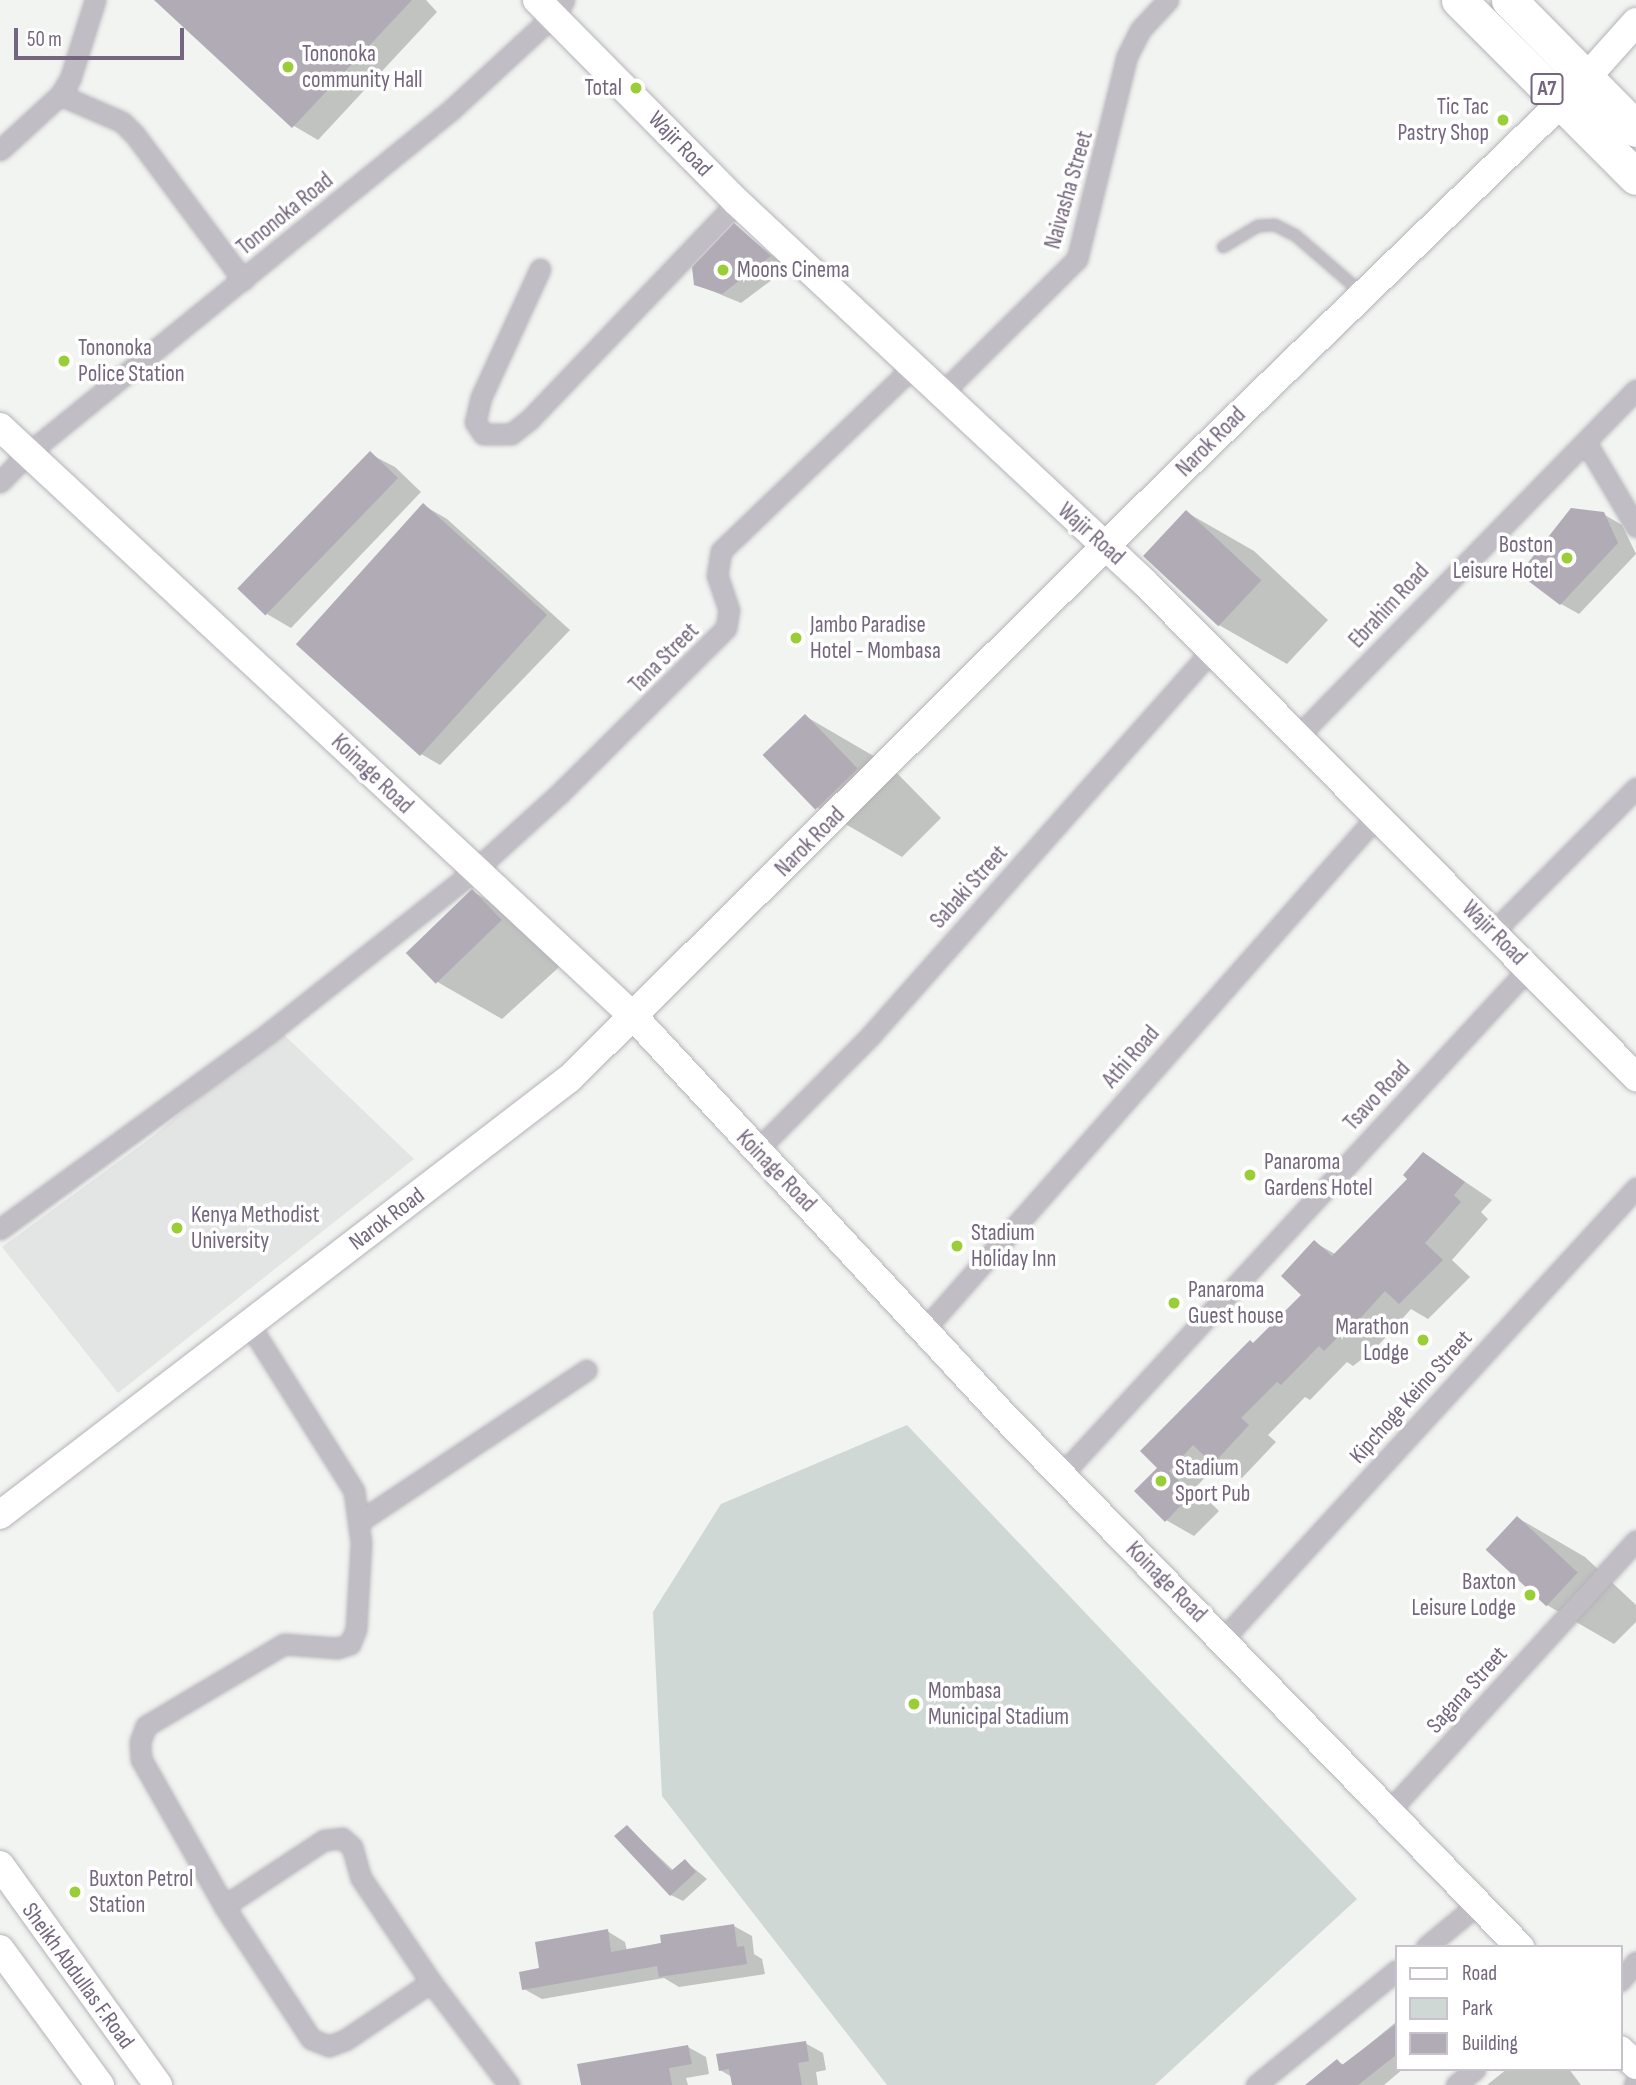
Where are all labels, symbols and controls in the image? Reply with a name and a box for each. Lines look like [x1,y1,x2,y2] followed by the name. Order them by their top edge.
[18,14,187,58] scale bar
[27,27,62,52] text: 50 m
[302,40,423,94] place label: Tononoka community Hall
[280,59,296,75] marker: Tononoka community Hall
[1530,72,1564,106] road number: A7
[585,74,622,102] place label: Total
[628,80,644,96] marker: Total
[1397,93,1489,147] place label: Tic Tac Pastry Shop
[642,106,718,182] street label: Wajir Road
[1495,112,1511,128] marker: Tic Tac Pastry Shop
[1039,128,1099,252] street label: Naivasha Street
[231,167,339,261] street label: Tononoka Road
[737,256,850,284] place label: Moons Cinema
[715,262,731,278] marker: Moons Cinema
[78,334,185,388] place label: Tononoka Police Station
[56,353,72,369] marker: Tononoka Police Station
[1170,401,1252,483] street label: Narok Road
[1052,497,1130,571] street label: Wajir Road
[1453,531,1553,585] place label: Boston Leisure Hotel
[1559,550,1575,566] marker: Boston Leisure Hotel
[1343,558,1435,654] street label: Ebrahim Road
[810,611,941,665] place label: Jambo Paradise Hotel - Mombasa
[623,617,705,699] street label: Tana Street
[788,630,804,646] marker: Jambo Paradise Hotel - Mombasa
[325,728,419,820] street label: Koinage Road
[769,801,851,883] street label: Narok Road
[925,840,1013,934] street label: Sabaki Street
[1456,895,1532,971] street label: Wajir Road
[1097,1020,1165,1094] street label: Athi Road
[1338,1055,1416,1137] street label: Tsavo Road
[730,1124,822,1218] street label: Koinage Road
[1264,1148,1373,1202] place label: Panaroma Gardens Hotel
[1242,1167,1258,1183] marker: Panaroma Gardens Hotel
[344,1182,430,1256] street label: Narok Road
[191,1201,319,1255] place label: Kenya Methodist University
[971,1219,1056,1273] place label: Stadium Holiday Inn
[169,1220,185,1236] marker: Kenya Methodist University
[949,1238,965,1254] marker: Stadium Holiday Inn
[1188,1276,1284,1330] place label: Panaroma Guest house
[1166,1295,1182,1311] marker: Panaroma Guest house
[1335,1313,1409,1367] place label: Marathon Lodge
[1344,1325,1478,1469] street label: Kipchoge Keino Street
[1415,1332,1431,1348] marker: Marathon Lodge
[1175,1454,1250,1508] place label: Stadium Sport Pub
[1153,1473,1169,1489] marker: Stadium Sport Pub
[1120,1536,1212,1628] street label: Koinage Road
[1411,1568,1516,1622] place label: Baxton Leisure Lodge
[1522,1587,1538,1603] marker: Baxton Leisure Lodge
[1421,1641,1513,1739] street label: Sagana Street
[928,1677,1069,1731] place label: Mombasa Municipal Stadium
[906,1696,922,1712] marker: Mombasa Municipal Stadium
[89,1865,193,1919] place label: Buxton Petrol Station
[67,1884,83,1900] marker: Buxton Petrol Station
[16,1898,140,2054] street label: Sheikh Abdullas F.Road
[1394,1945,1622,2071] legend
[1462,1961,1497,1986] text: Road
[1462,1996,1493,2021] text: Park
[1462,2031,1518,2056] text: Building

